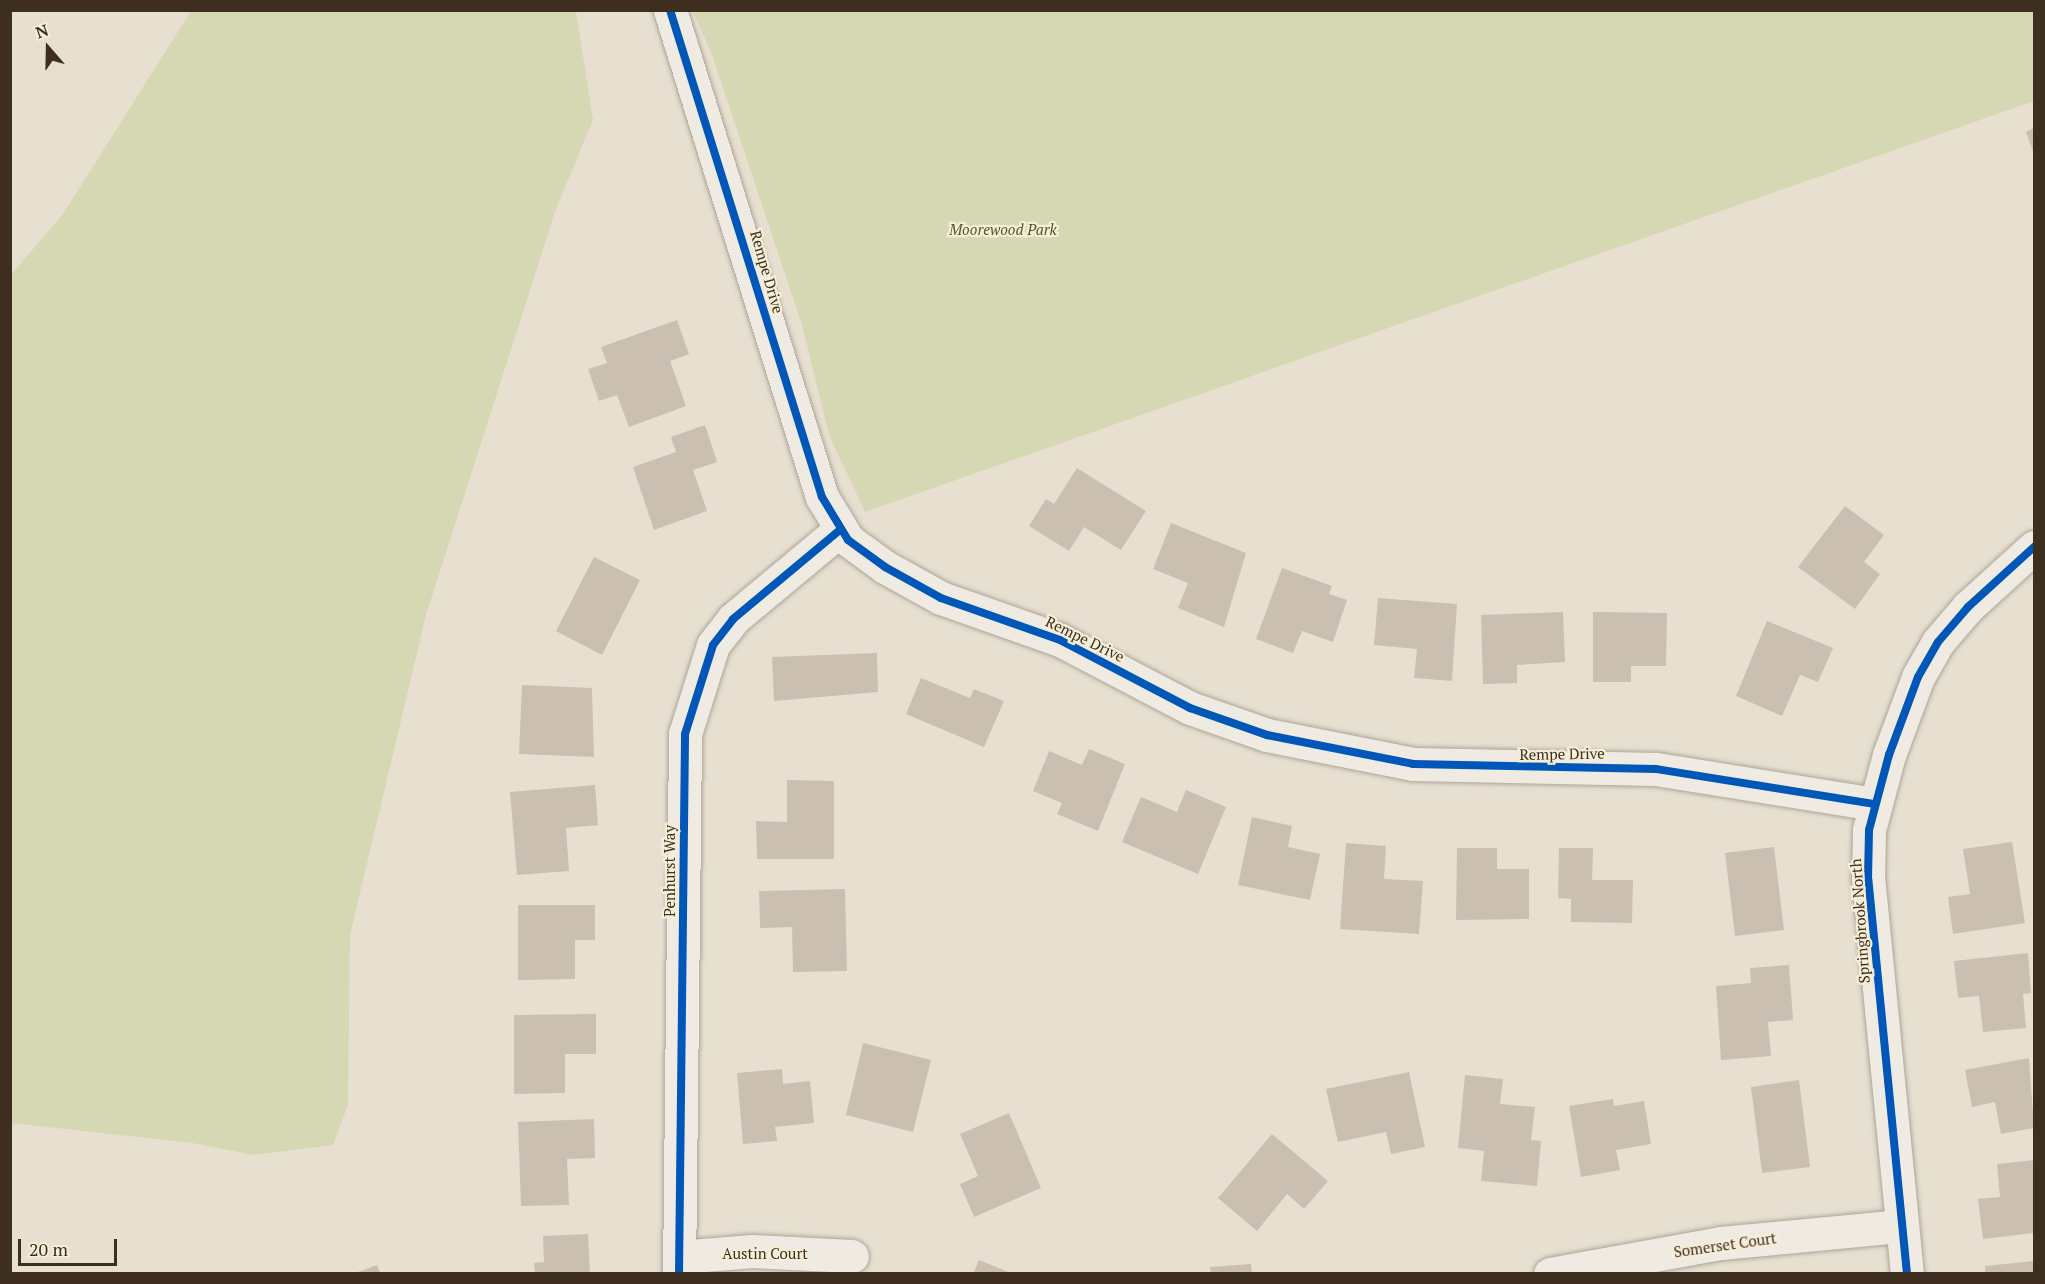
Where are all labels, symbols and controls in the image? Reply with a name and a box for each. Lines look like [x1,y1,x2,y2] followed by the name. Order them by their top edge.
[18,18,78,78] north arrow
[32,19,51,44] text: N
[949,221,1057,239] park label: Moorewood Park
[747,229,787,315] street label: Rempe Drive
[1043,612,1127,666] street label: Rempe Drive
[1519,744,1605,764] street label: Rempe Drive
[661,825,679,917] street label: Penhurst Way
[1847,858,1873,984] street label: Springbrook North
[21,1227,120,1265] scale bar
[1673,1229,1777,1261] street label: Somerset Court
[29,1237,68,1261] text: 20 m
[722,1245,808,1263] street label: Austin Court

